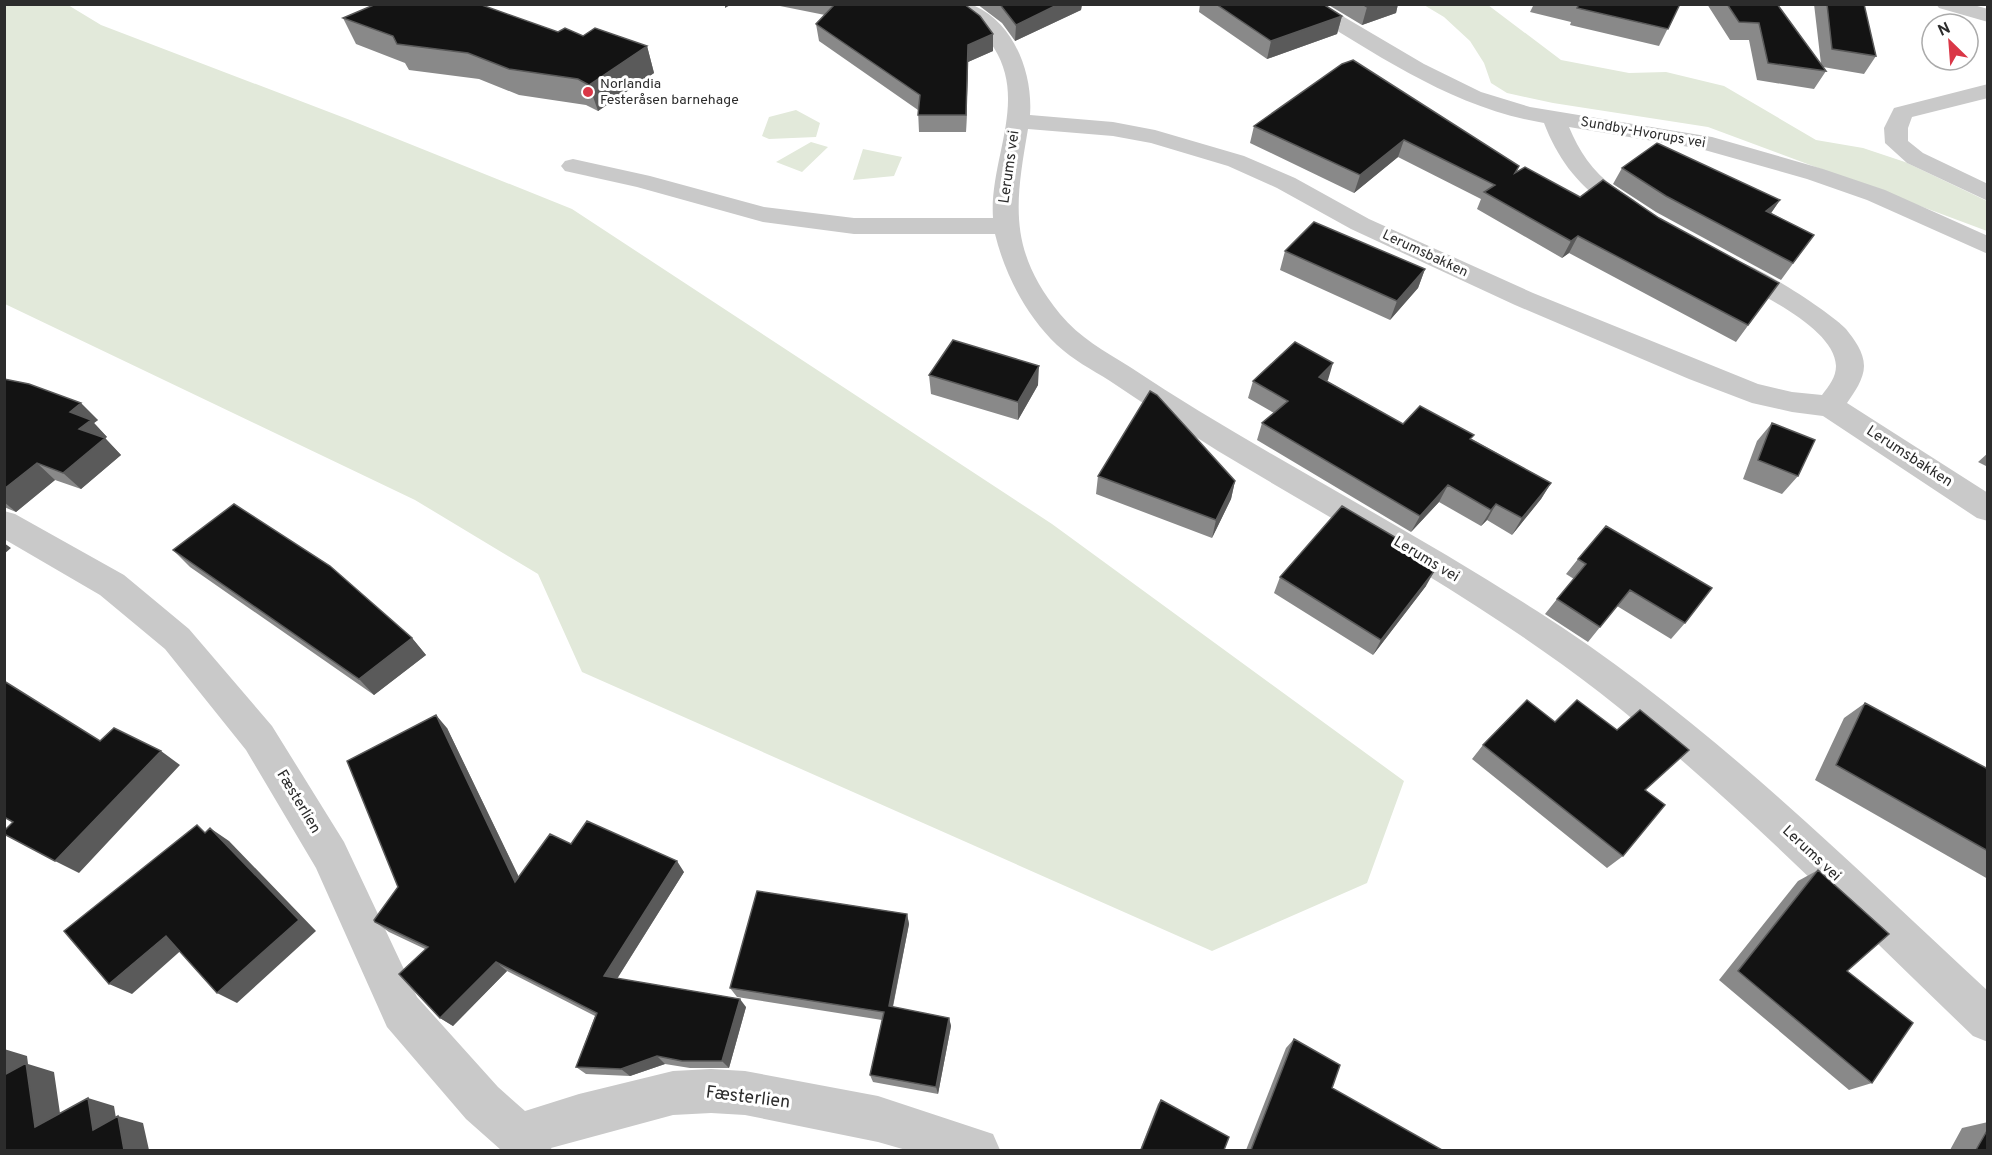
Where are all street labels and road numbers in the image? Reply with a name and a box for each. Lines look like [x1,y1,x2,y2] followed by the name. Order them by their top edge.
[1579,114,1707,152] street label: Sundby-Hvorups vei
[995,129,1025,205] street label: Lerums vei
[1379,227,1471,281] street label: Lerumsbakken
[1862,422,1956,492] street label: Lerumsbakken
[1390,533,1462,587] street label: Lerums vei
[272,767,324,837] street label: Fæsterlien
[1778,822,1844,886] street label: Lerums vei
[704,1081,792,1115] street label: Fæsterlien

